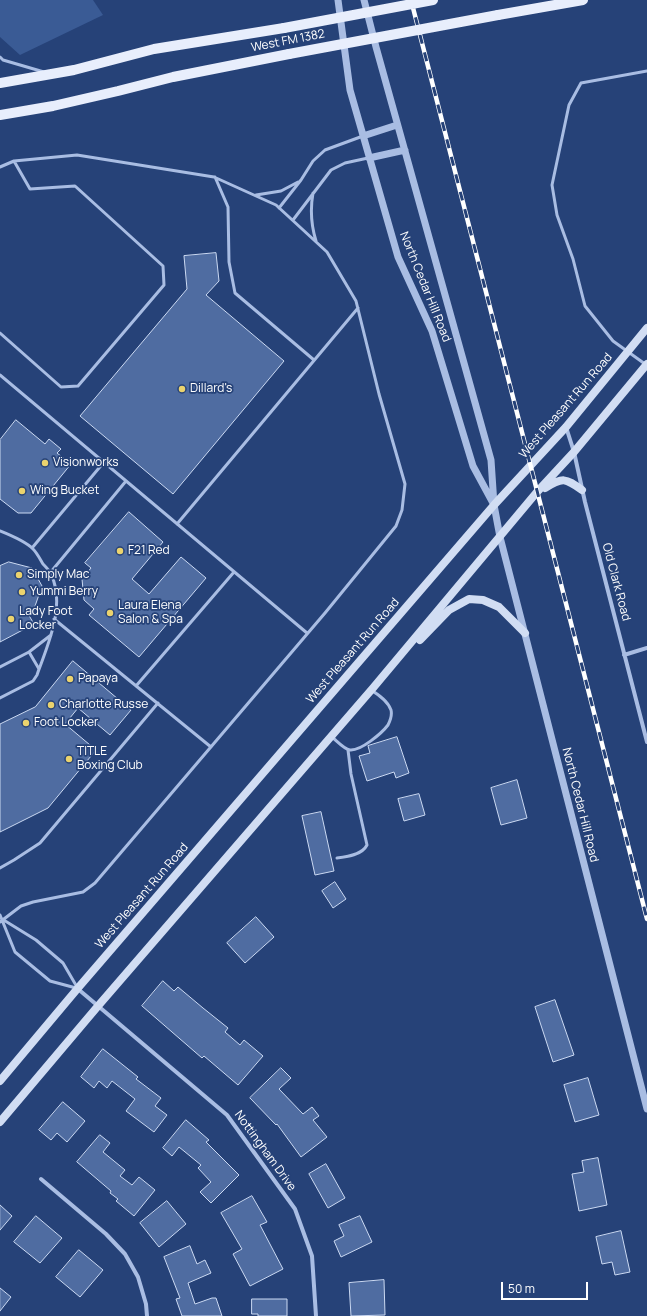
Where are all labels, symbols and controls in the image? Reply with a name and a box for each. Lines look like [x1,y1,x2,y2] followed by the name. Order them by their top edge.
[250,27,326,55] street label: West FM 1382
[396,230,454,344] street label: North Cedar Hill Road
[516,350,616,462] street label: West Pleasant Run Road
[190,382,232,396] place label: Dillard's
[177,384,187,394] marker: Dillard's
[53,456,119,470] place label: Visionworks
[40,458,50,468] marker: Visionworks
[30,484,99,498] place label: Wing Bucket
[17,486,27,496] marker: Wing Bucket
[599,541,633,623] street label: Old Clark Road
[128,544,170,558] place label: F21 Red
[115,546,125,556] marker: F21 Red
[27,568,89,582] place label: Simply Mac
[14,570,24,580] marker: Simply Mac
[30,585,98,599] place label: Yummi Berry
[17,587,27,597] marker: Yummi Berry
[303,595,403,707] street label: West Pleasant Run Road
[118,599,183,627] place label: Laura Elena Salon & Spa
[19,605,72,633] place label: Lady Foot Locker
[105,608,115,618] marker: Laura Elena Salon & Spa
[6,614,16,624] marker: Lady Foot Locker
[78,672,118,686] place label: Papaya
[65,674,75,684] marker: Papaya
[59,698,148,712] place label: Charlotte Russe
[46,700,56,710] marker: Charlotte Russe
[34,716,98,730] place label: Foot Locker
[21,718,31,728] marker: Foot Locker
[77,745,143,773] place label: TITLE Boxing Club
[559,746,601,864] street label: North Cedar Hill Road
[64,754,74,764] marker: TITLE Boxing Club
[92,840,192,952] street label: West Pleasant Run Road
[231,1108,299,1194] street label: Nottingham Drive
[503,1274,590,1300] scale bar
[508,1280,535,1297] text: 50 m

